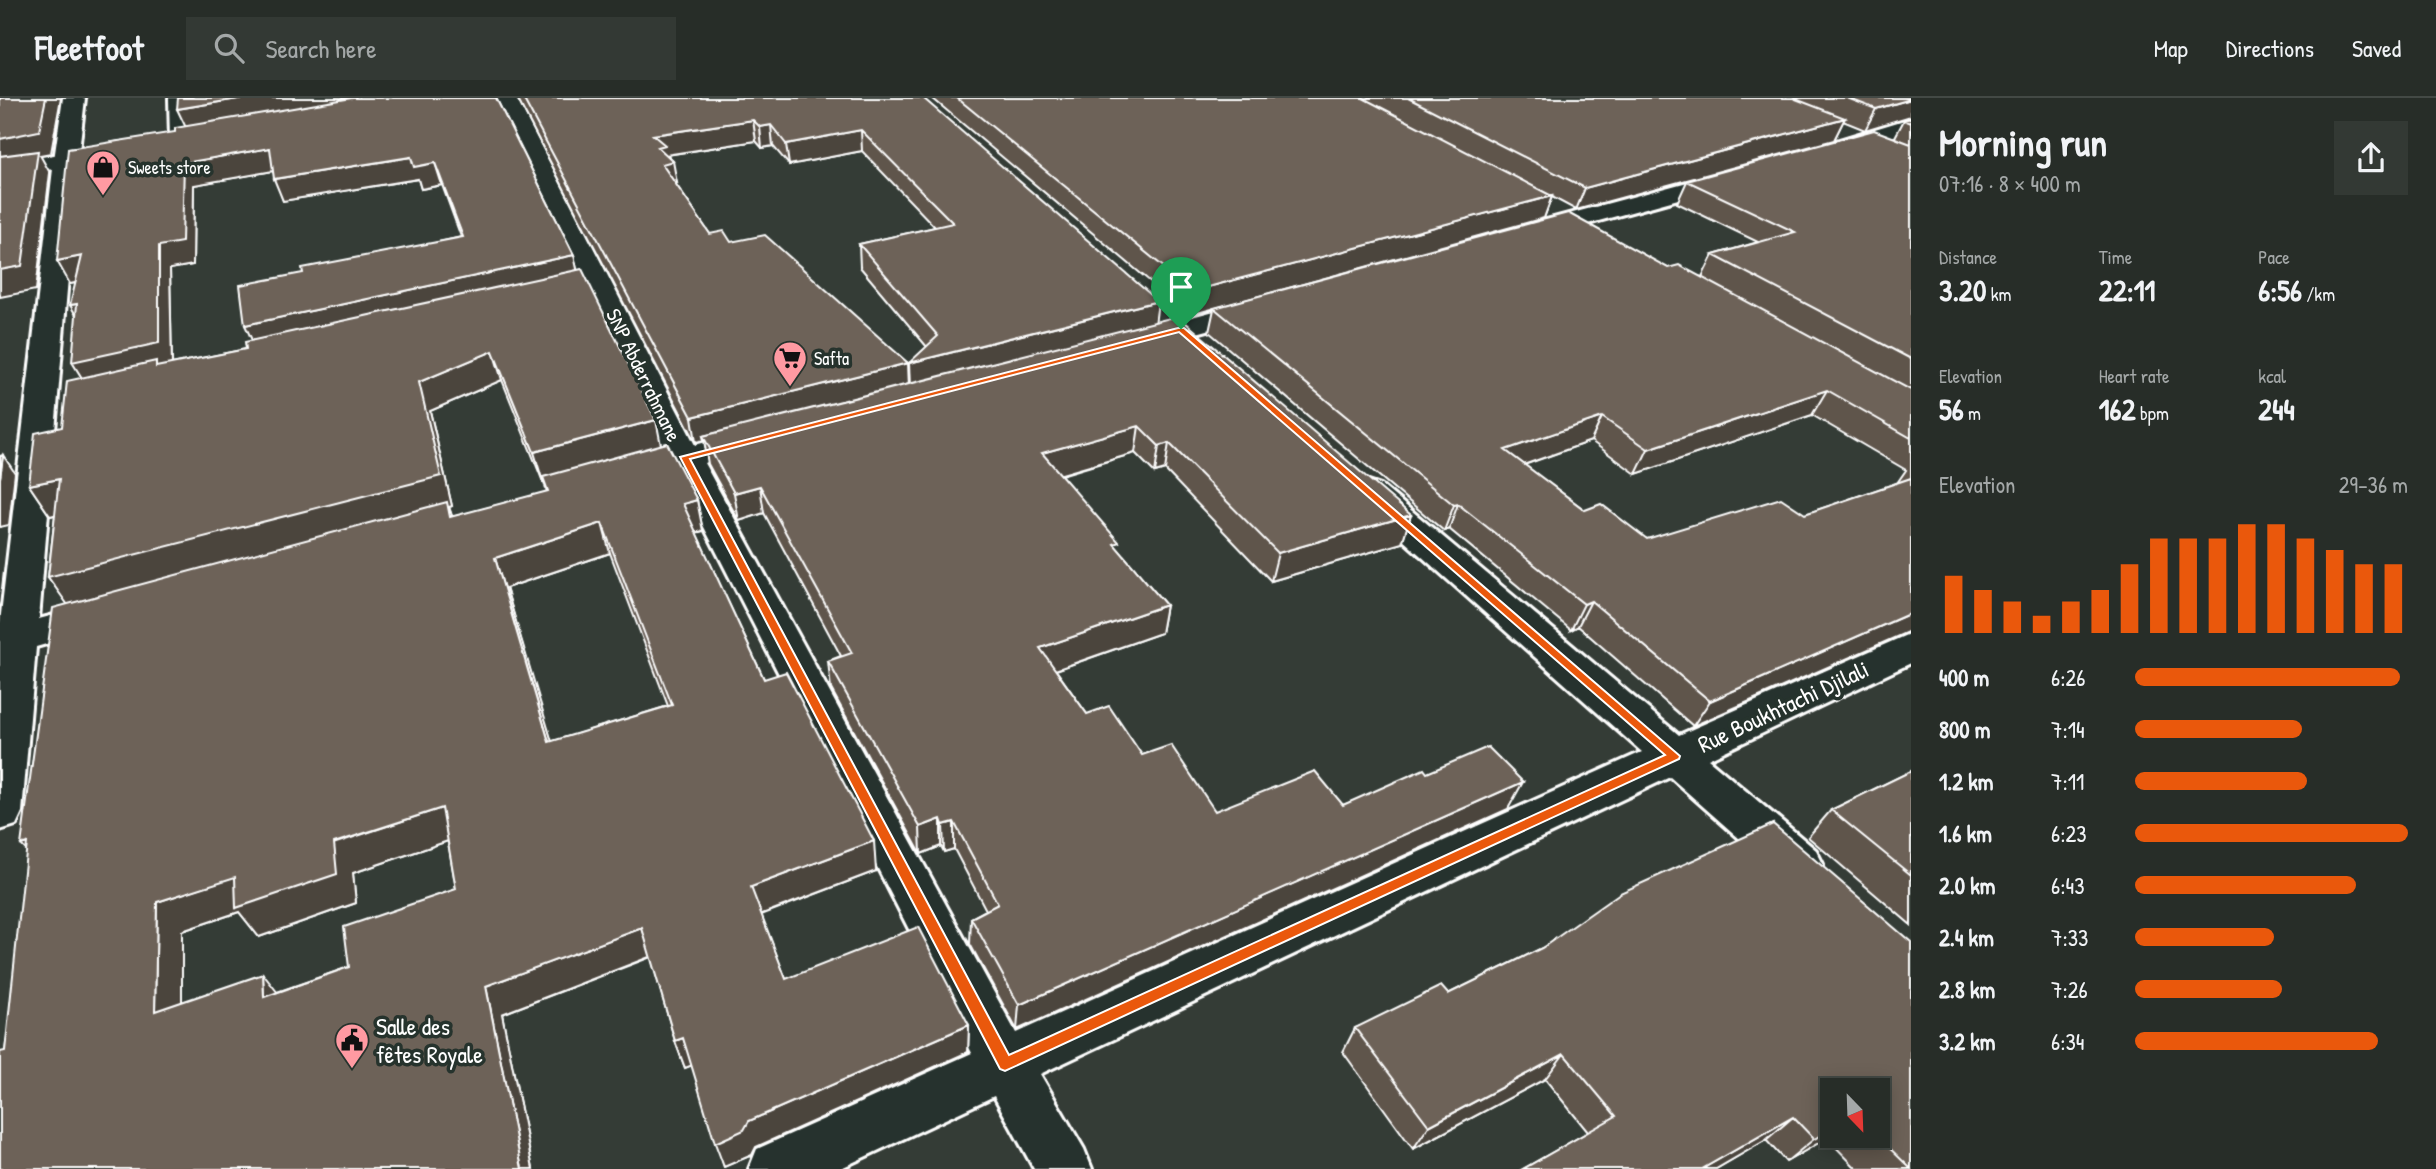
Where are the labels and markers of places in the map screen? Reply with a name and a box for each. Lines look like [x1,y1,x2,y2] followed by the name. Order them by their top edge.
[84,148,122,197] shop icon: Sweets store
[128,155,211,180] place label: Sweets store
[1151,257,1211,329] pin
[771,339,809,388] supermarket icon: Safta
[814,346,849,371] place label: Safta
[376,1010,483,1070] place label: Salle des fêtes Royale
[333,1021,371,1070] public building icon: Salle des fêtes Royale

